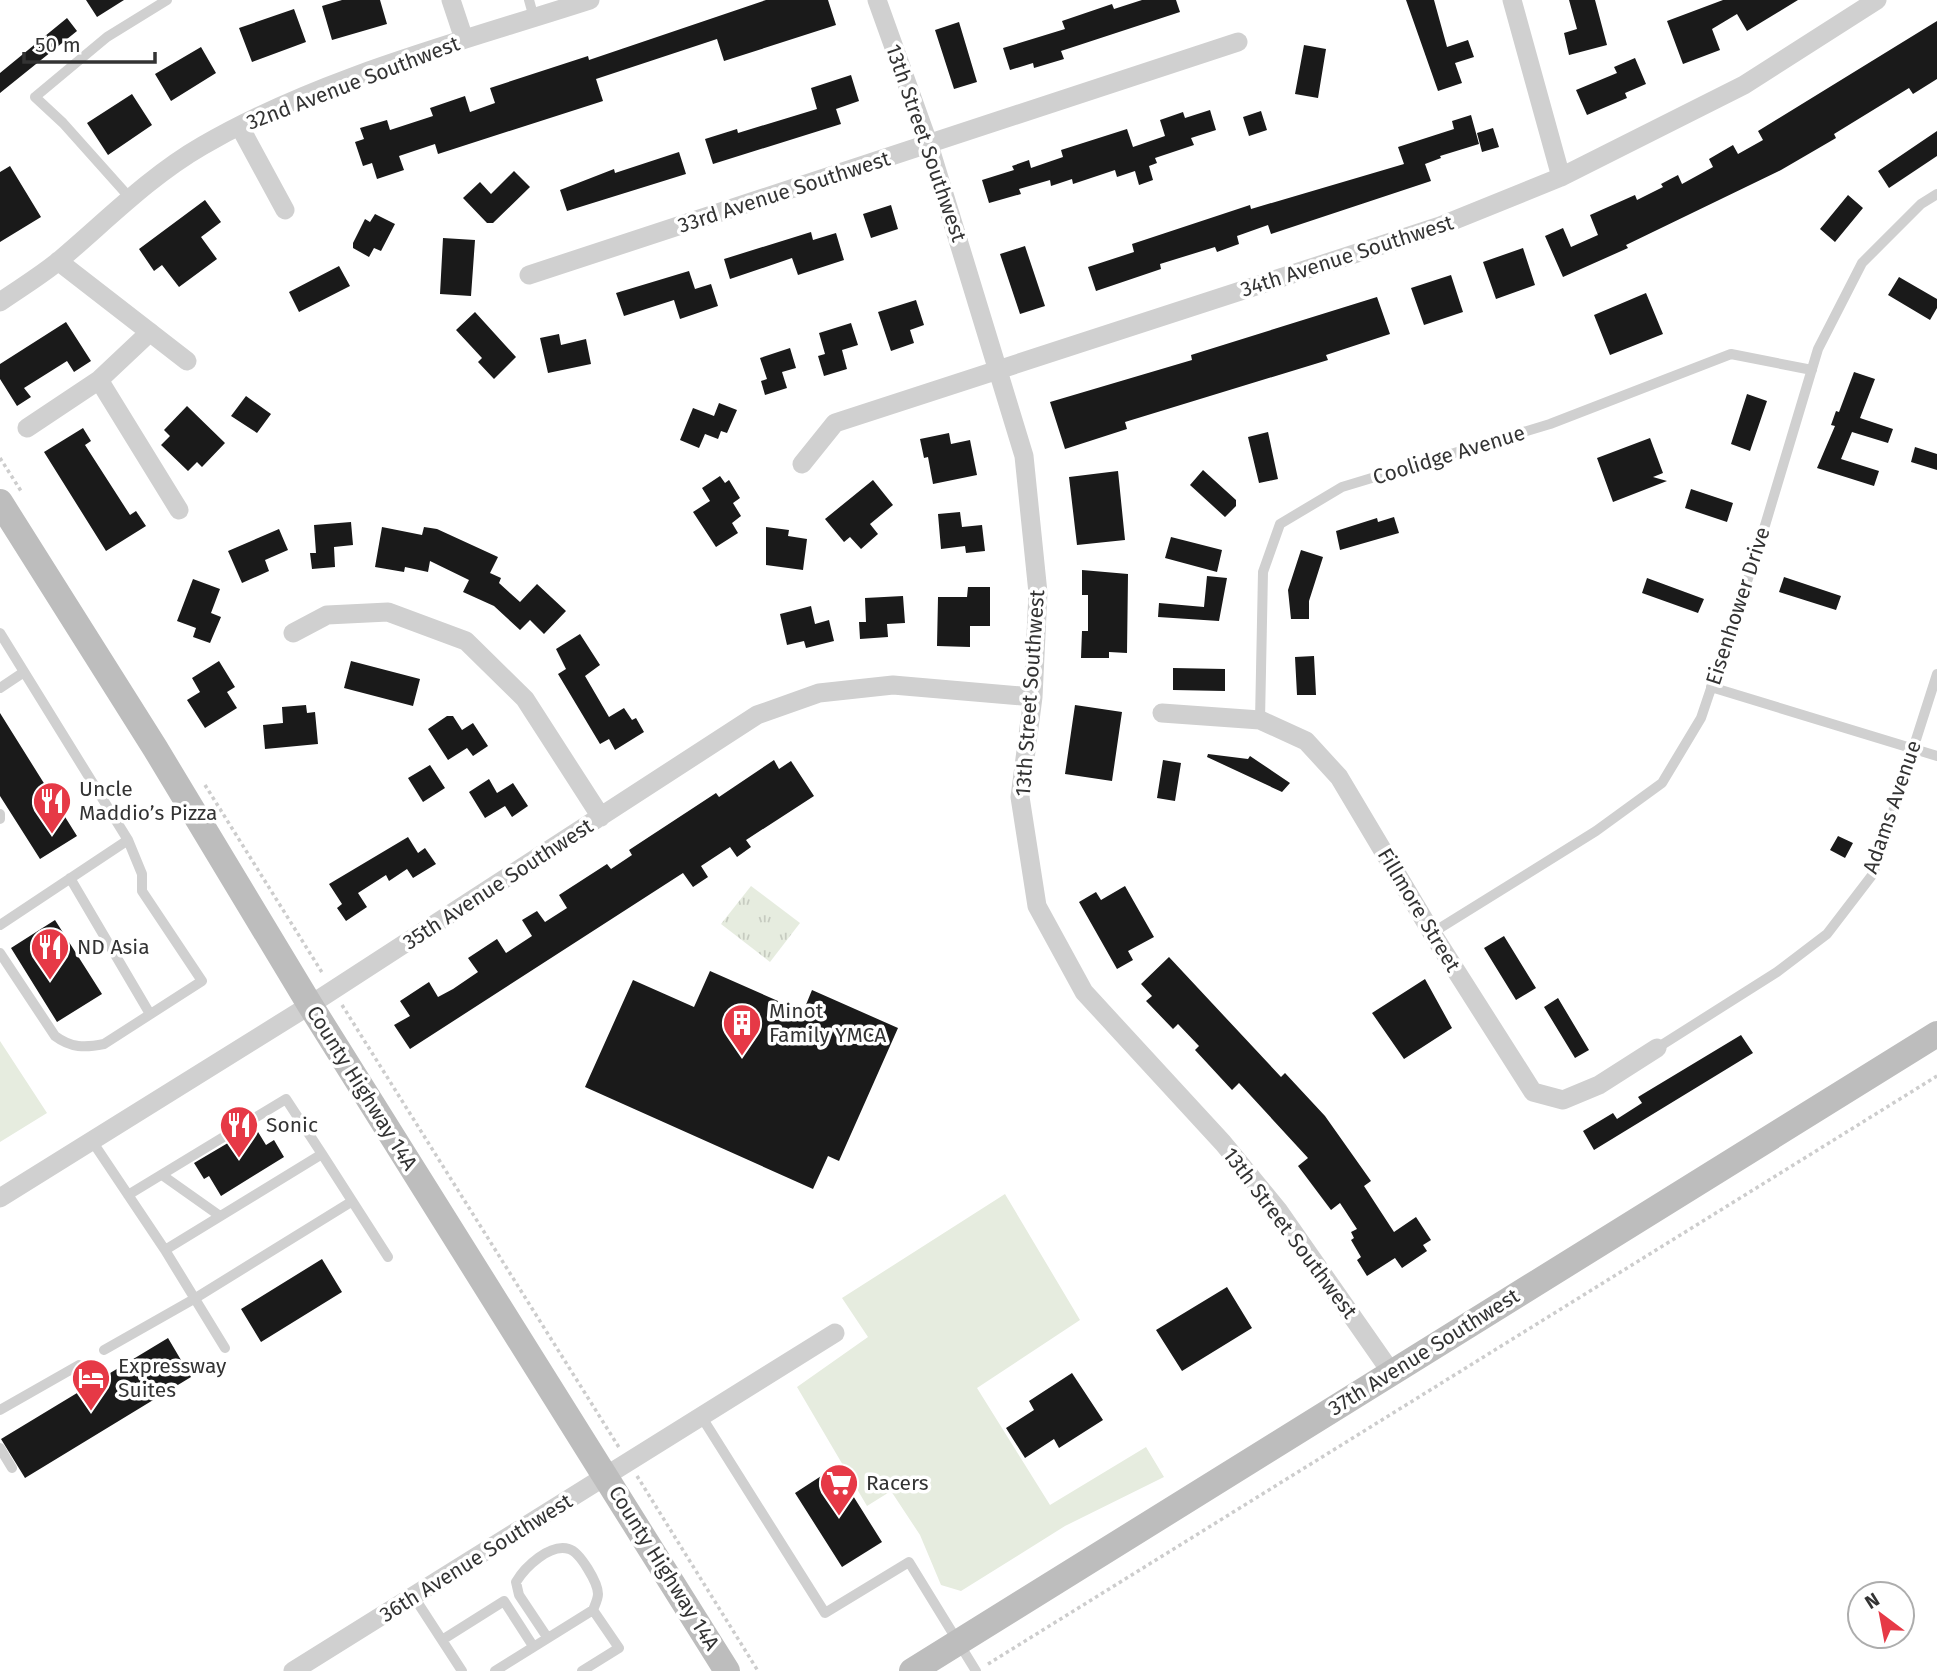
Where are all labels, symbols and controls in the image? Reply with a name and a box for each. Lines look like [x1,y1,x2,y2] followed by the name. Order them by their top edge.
[24,21,156,65] scale bar
[243,30,464,136] street label: 32nd Avenue Southwest
[35,32,81,58] text: 50 m
[880,41,972,246] street label: 13th Street Southwest
[675,145,894,239] street label: 33rd Avenue Southwest
[1237,209,1457,303] street label: 34th Avenue Southwest
[1370,420,1528,490] street label: Coolidge Avenue
[1700,524,1776,688] street label: Eisenhower Drive
[1010,588,1050,797] street label: 13th Street Southwest
[1857,737,1927,877] street label: Adams Avenue
[79,776,217,826] place label: Uncle Maddio’s Pizza
[31,780,73,835] restaurant icon: Uncle Maddio’s Pizza
[398,813,598,955] street label: 35th Avenue Southwest
[1372,844,1466,977] street label: Fillmore Street
[29,926,71,981] restaurant icon: ND Asia
[77,934,150,960] place label: ND Asia
[769,998,886,1048] place label: Minot Family YMCA
[301,1001,423,1175] street label: County Highway 14A
[721,1002,763,1057] building icon: Minot Family YMCA
[218,1104,260,1159] restaurant icon: Sonic
[266,1112,318,1138] place label: Sonic
[1217,1142,1363,1324] street label: 13th Street Southwest
[1324,1282,1525,1421] street label: 37th Avenue Southwest
[118,1353,227,1403] place label: Expressway Suites
[70,1357,112,1412] hotel icon: Expressway Suites
[818,1462,860,1517] supermarket icon: Racers
[866,1470,929,1496] place label: Racers
[603,1481,725,1655] street label: County Highway 14A
[375,1488,577,1628] street label: 36th Avenue Southwest
[1846,1580,1916,1650] north arrow
[1861,1588,1884,1614] text: N

